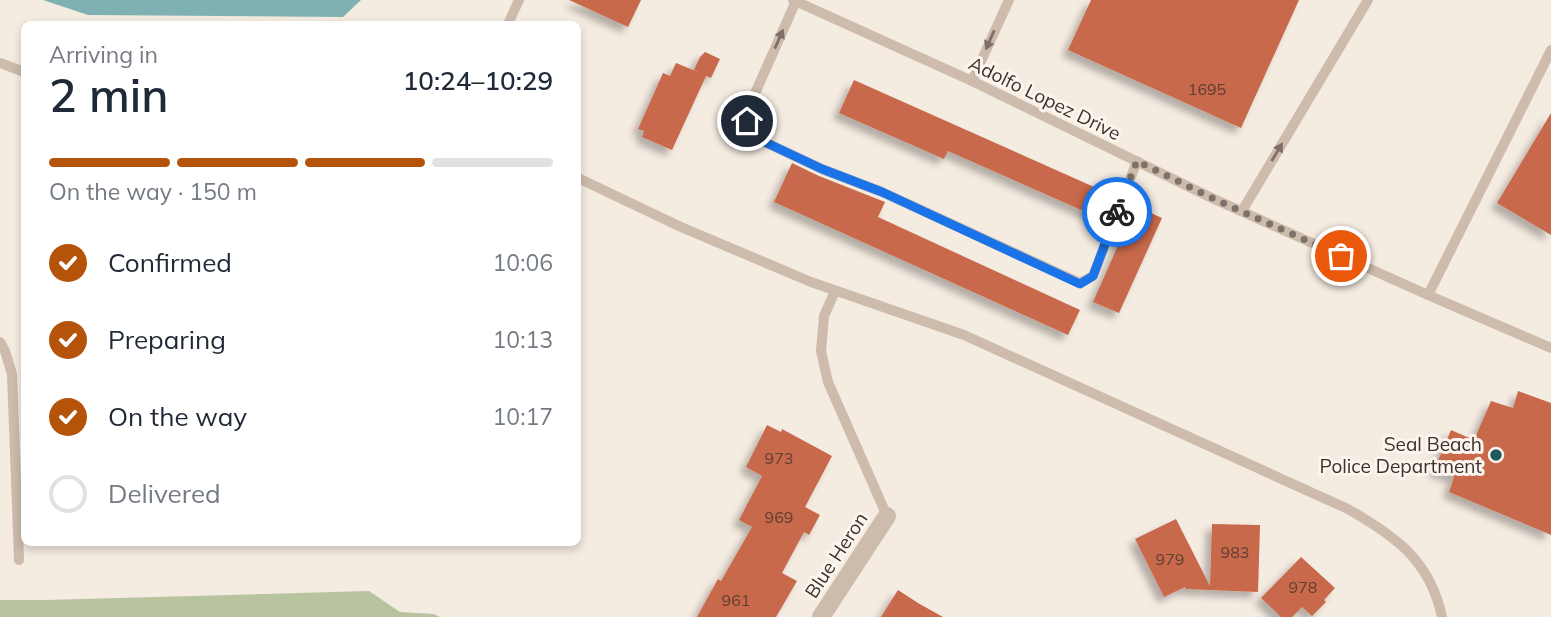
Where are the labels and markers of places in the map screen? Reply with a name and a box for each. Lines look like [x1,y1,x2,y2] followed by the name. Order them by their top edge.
[717,91,777,151] pin
[1311,226,1371,286] pin
[1319,432,1482,478] place label: Seal Beach Police Department
[1488,447,1504,463] marker: Seal Beach Police Department

